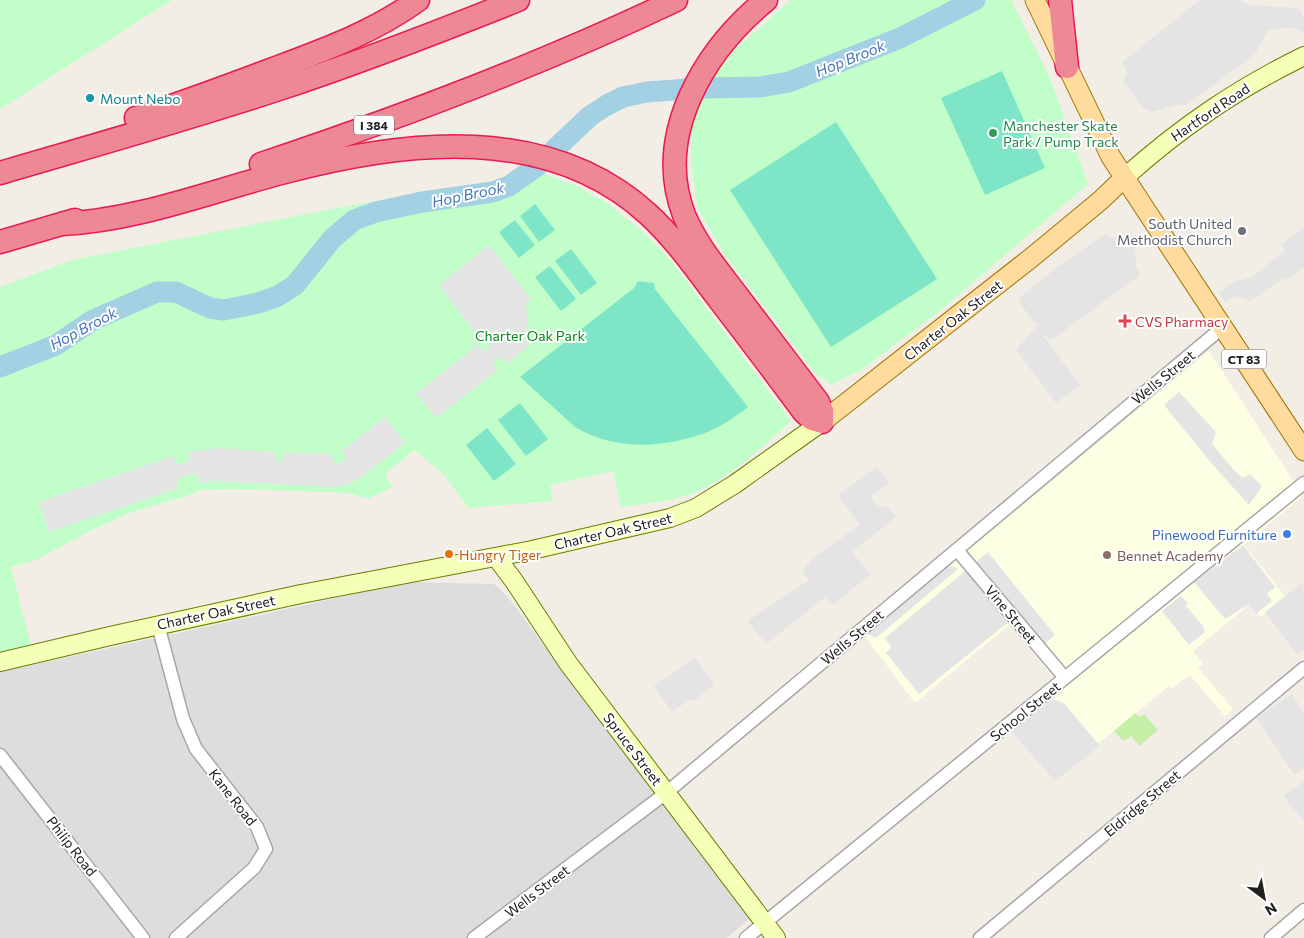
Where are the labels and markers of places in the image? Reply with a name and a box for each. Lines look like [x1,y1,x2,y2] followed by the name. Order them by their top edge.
[100,90,181,107] place label: Mount Nebo
[84,92,96,104] marker: Mount Nebo
[1003,117,1119,150] place label: Manchester Skate Park / Pump Track
[987,127,999,139] marker: Manchester Skate Park / Pump Track
[1117,215,1232,248] place label: South United Methodist Church
[1236,225,1248,237] marker: South United Methodist Church
[1135,313,1228,330] place label: CVS Pharmacy
[1119,315,1131,327] marker: CVS Pharmacy
[1152,526,1277,543] place label: Pinewood Furniture
[1281,528,1293,540] marker: Pinewood Furniture
[459,546,542,563] place label: Hungry Tiger
[1117,547,1224,564] place label: Bennet Academy
[443,548,455,560] marker: Hungry Tiger
[1101,549,1113,561] marker: Bennet Academy

